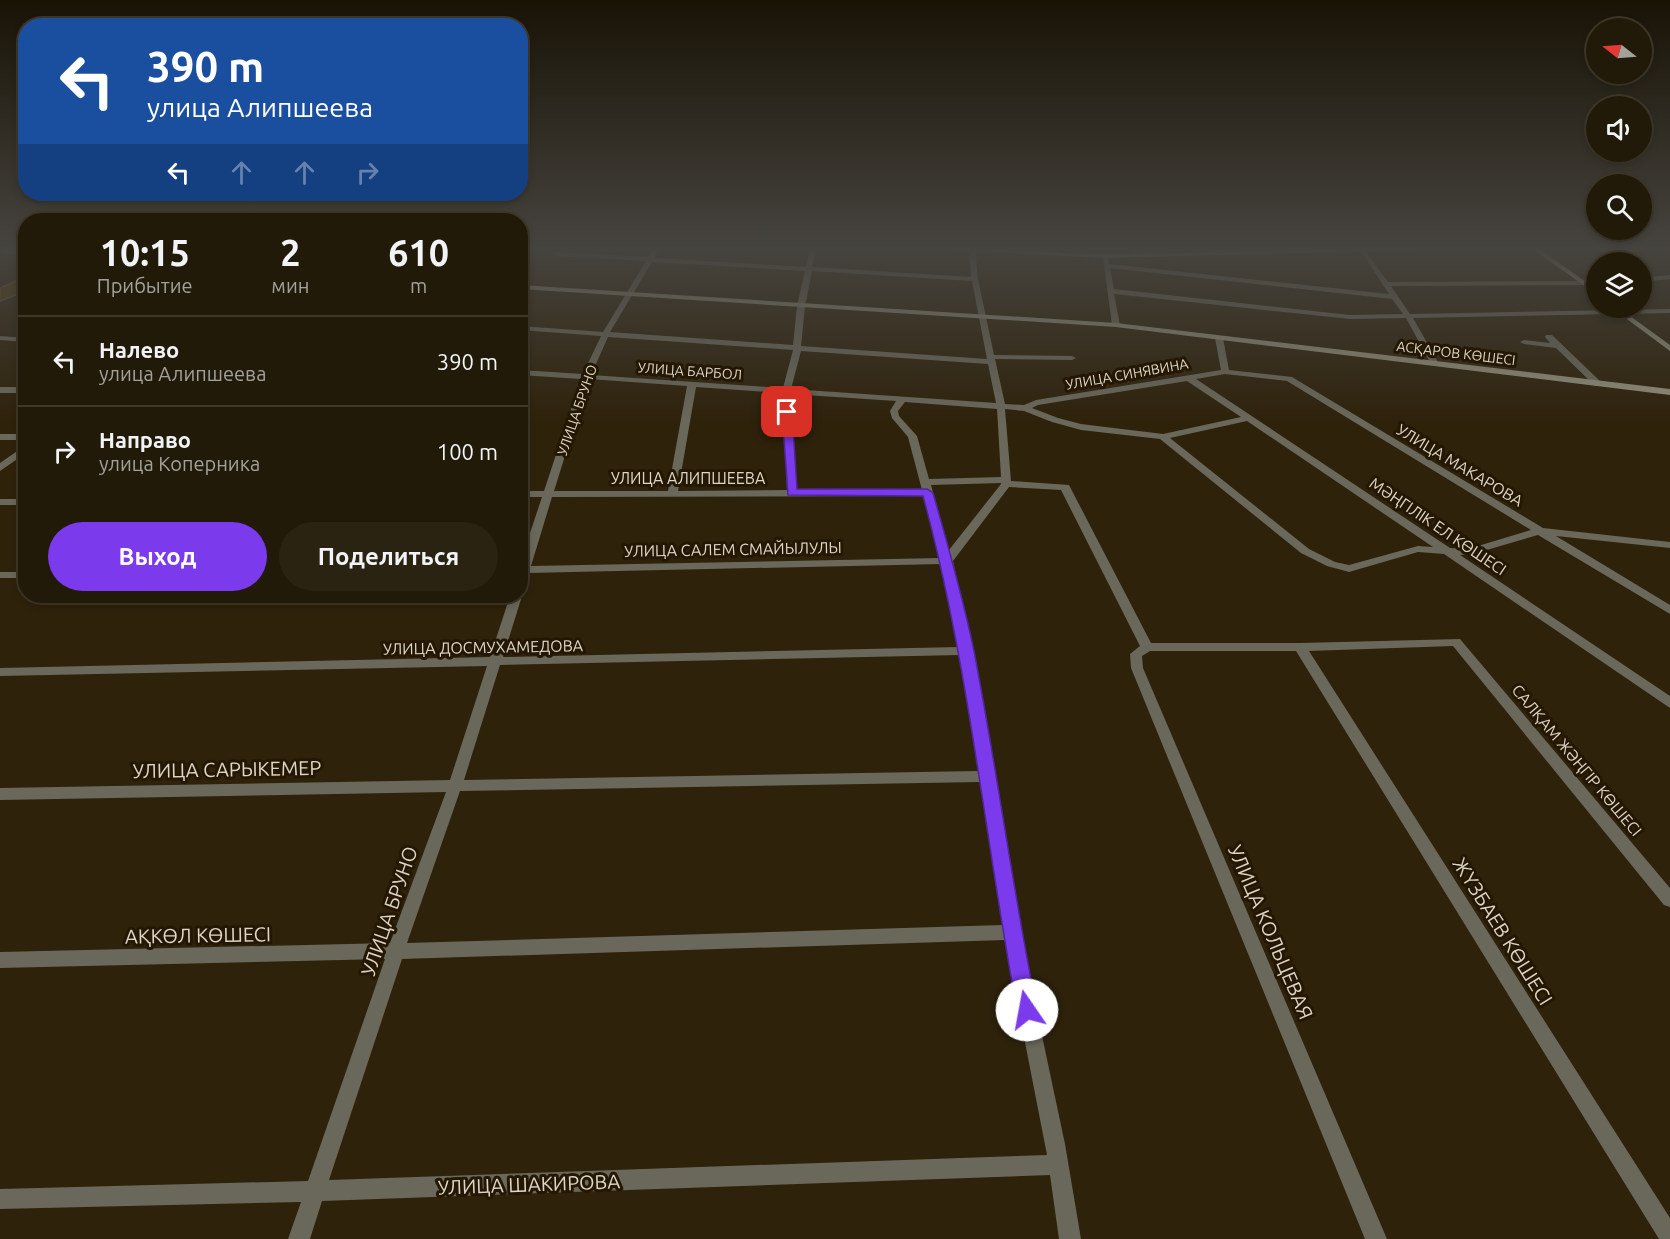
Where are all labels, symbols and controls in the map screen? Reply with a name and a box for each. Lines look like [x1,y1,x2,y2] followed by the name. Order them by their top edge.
[1586,18,1652,84] north arrow
[1586,18,1652,318] map controls
[48,42,126,120] icon: left
[147,43,264,90] text: 390 m
[147,92,373,122] text: улица Алипшеева
[1586,96,1652,162] button: sound
[162,156,195,189] icon: left
[225,156,258,189] icon: ahead
[288,156,321,189] icon: ahead
[351,156,384,189] icon: right
[1586,174,1652,240] button: search
[100,232,190,273] text: 10:15
[280,232,301,273] text: 2
[388,232,449,273] text: 610
[1586,252,1652,318] button: layers
[97,274,193,297] text: Прибытие
[271,274,309,297] text: мин
[410,274,427,297] text: m
[99,337,179,362] text: Налево
[1396,338,1516,368] street label: АСҚАРОВ КӨШЕСІ
[48,345,81,378] icon: left
[437,349,498,374] text: 390 m
[1064,355,1190,393] street label: УЛИЦА СИНЯВИНА
[637,359,743,383] street label: УЛИЦА БАРБОЛ
[99,362,266,385] text: улица Алипшеева
[554,362,600,457] street label: УЛИЦА БРУНО
[761,386,812,437] pin
[770,395,803,428] icon: arrive
[1394,420,1527,510] street label: УЛИЦА МАКАРОВА
[99,427,191,452] text: Направо
[48,435,81,468] icon: right
[437,439,498,464] text: 100 m
[99,452,260,475] text: улица Коперника
[611,469,766,487] street label: УЛИЦА АЛИПШЕЕВА
[1366,474,1510,578] street label: МӘҢГІЛІК ЕЛ КӨШЕСІ
[48,522,267,591] button: Выход
[279,522,498,591] button: Поделиться
[624,537,842,560] street label: УЛИЦА САЛЕМ СМАЙЫЛУЛЫ
[383,636,584,658] street label: УЛИЦА ДОСМУХАМЕДОВА
[1508,681,1646,839] street label: САЛҚАМ ЖӘҢГІР КӨШЕСІ
[132,756,322,782] street label: УЛИЦА САРЫКЕМЕР
[1224,841,1318,1023] street label: УЛИЦА КОЛЬЦЕВАЯ
[356,843,422,979] street label: УЛИЦА БРУНО
[1448,853,1558,1009] street label: ЖҮЗБАЕВ КӨШЕСІ
[125,922,271,948] street label: АҚКӨЛ КӨШЕСІ
[995,978,1059,1042] position arrow
[437,1169,621,1199] street label: УЛИЦА ШАКИРОВА

